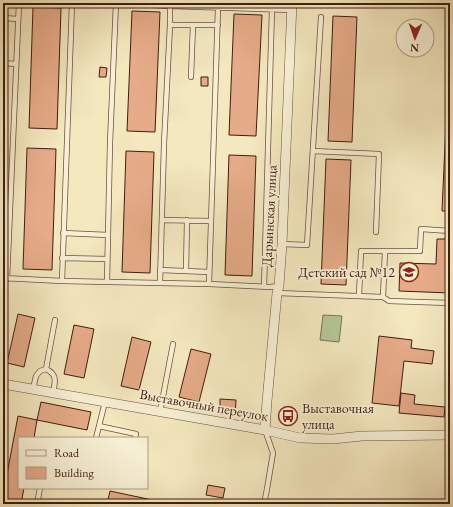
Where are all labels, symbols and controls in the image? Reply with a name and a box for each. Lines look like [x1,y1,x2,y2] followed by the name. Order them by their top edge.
[395,18,435,58] north arrow
[410,41,419,55] text: N
[257,164,281,267] street label: Дарьинская улица
[398,261,420,283] school or university icon: Детский сад №12
[298,263,395,281] place label: Детский сад №12
[138,385,270,425] street label: Выставочный переулок
[302,399,374,433] place label: Выставочная улица
[277,405,299,427] bus stop icon: Выставочная улица
[18,437,148,489] legend
[54,445,80,461] text: Road
[54,465,95,481] text: Building

